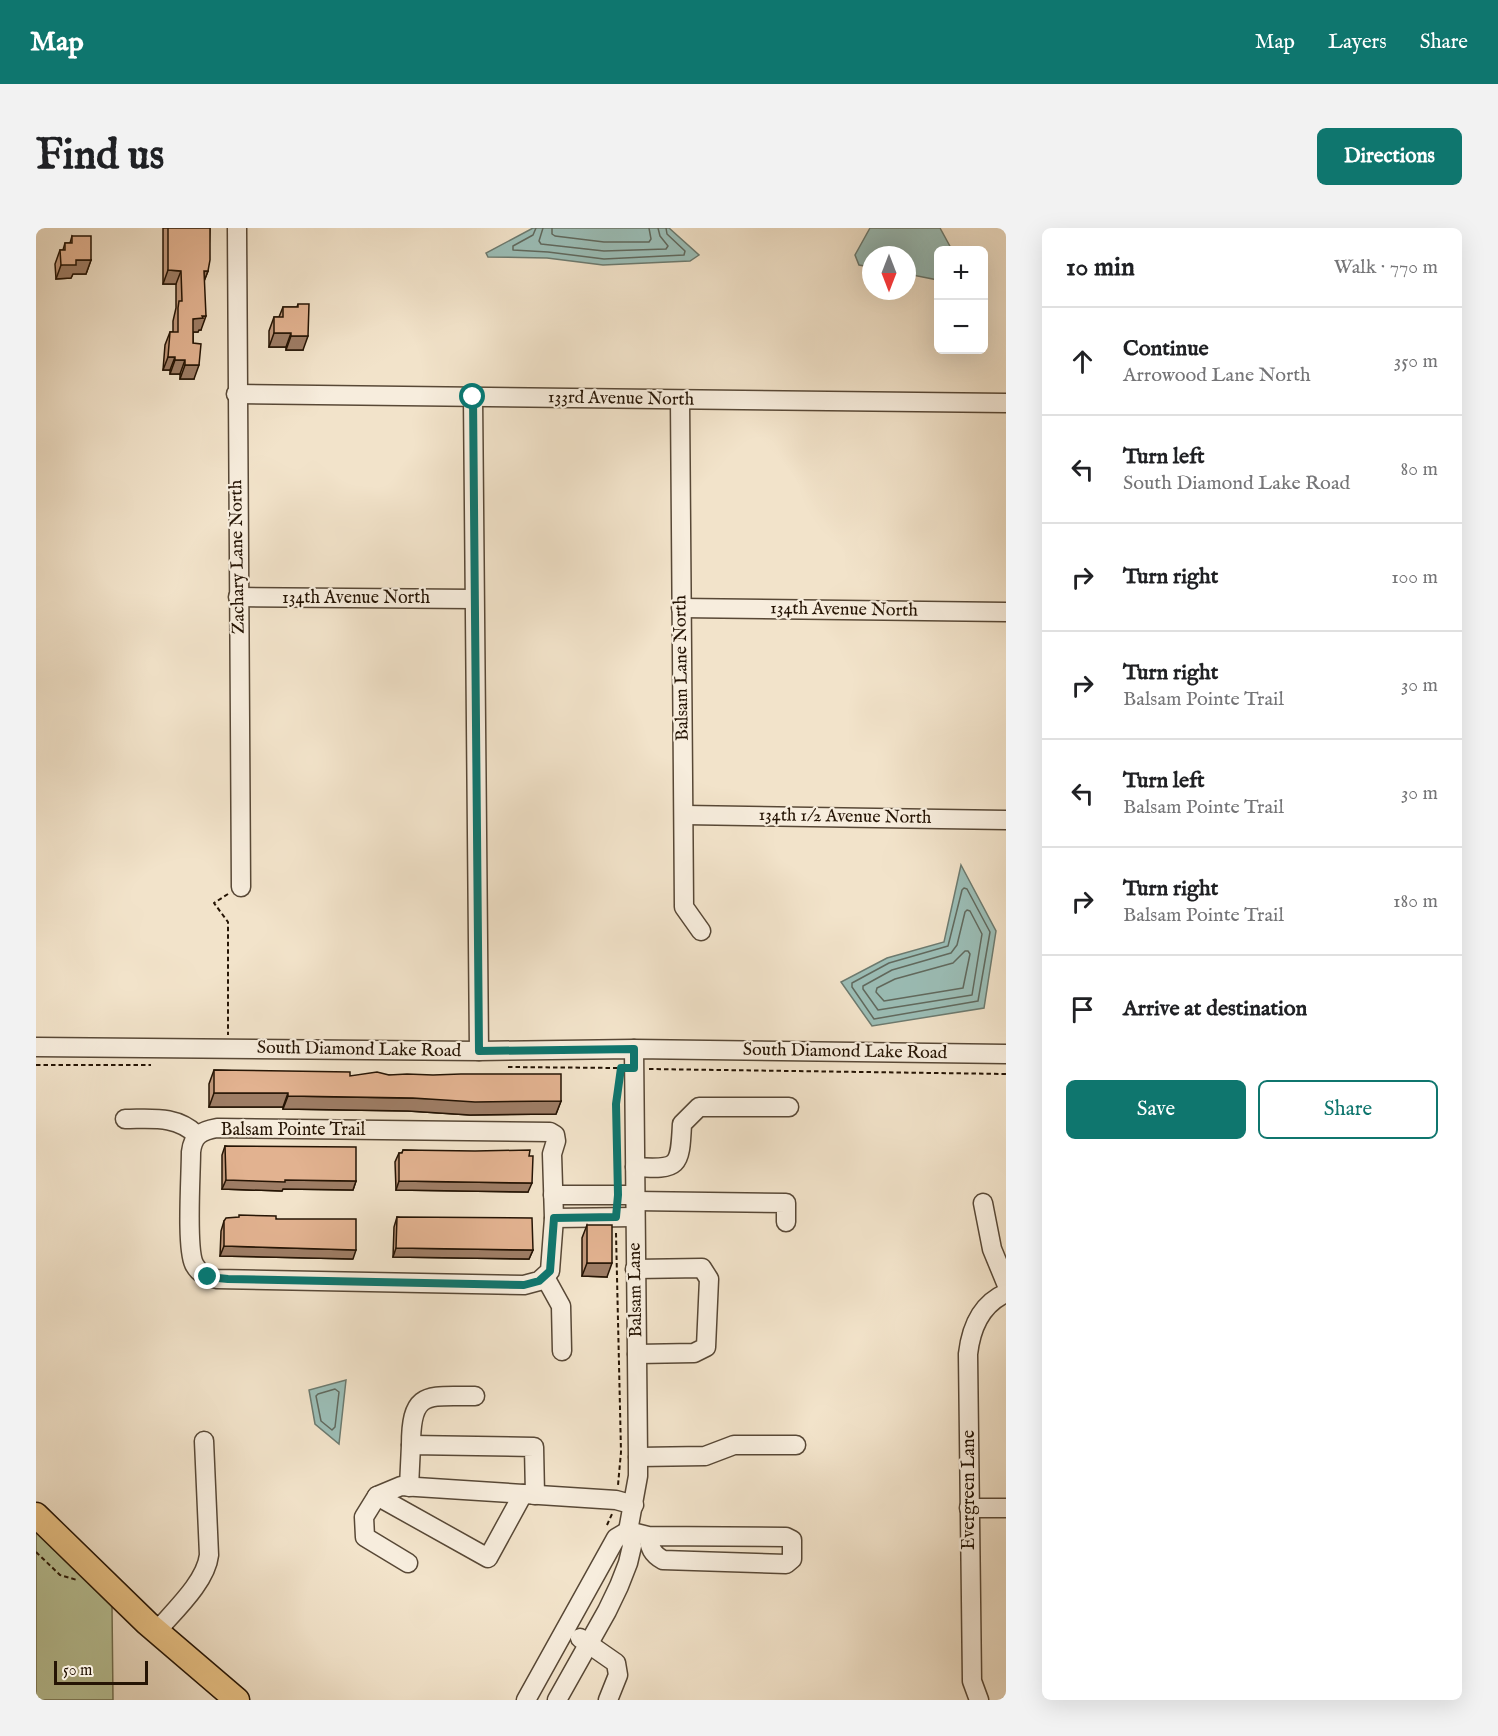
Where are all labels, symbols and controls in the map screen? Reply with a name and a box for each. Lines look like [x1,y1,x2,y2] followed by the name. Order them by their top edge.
[30,25,84,60] text: Map
[1255,29,1295,56] text: Map
[1328,29,1387,56] text: Layers
[1420,29,1468,56] text: Share
[1317,128,1462,185] button: Directions
[36,130,164,183] text: Find us
[862,246,916,300] north arrow
[934,246,988,354] map controls
[934,246,988,300] button: +
[1066,251,1135,284] text: 10 min
[1334,255,1438,280] text: Walk · 770 m
[934,300,988,354] button: −
[1123,335,1209,363] text: Continue
[1066,345,1099,378] icon: ahead
[1394,349,1438,374] text: 350 m
[1123,363,1311,388] text: Arrowood Lane North
[459,383,485,409] route start
[548,386,695,412] street label: 133rd Avenue North
[1123,443,1205,471] text: Turn left
[1066,453,1099,486] icon: left
[1401,457,1438,482] text: 80 m
[1123,471,1350,496] text: South Diamond Lake Road
[225,479,251,634] street label: Zachary Lane North
[1066,561,1099,594] icon: right
[1123,563,1218,591] text: Turn right
[1391,565,1438,590] text: 100 m
[282,587,430,610] street label: 134th Avenue North
[669,594,695,741] street label: Balsam Lane North
[770,597,919,623] street label: 134th Avenue North
[1123,659,1218,687] text: Turn right
[1066,669,1099,702] icon: right
[1401,673,1438,698] text: 30 m
[1123,687,1284,712] text: Balsam Pointe Trail
[1123,767,1205,795] text: Turn left
[1066,777,1099,810] icon: left
[1401,781,1438,806] text: 30 m
[1123,795,1284,820] text: Balsam Pointe Trail
[758,804,932,830] street label: 134th 1/2 Avenue North
[1123,875,1218,903] text: Turn right
[1066,885,1099,918] icon: right
[1393,889,1438,914] text: 180 m
[1123,903,1284,928] text: Balsam Pointe Trail
[1066,993,1099,1026] icon: arrive
[1123,995,1307,1023] text: Arrive at destination
[257,1037,462,1063] street label: South Diamond Lake Road
[743,1039,948,1065] street label: South Diamond Lake Road
[1066,1080,1246,1139] button: Save
[1258,1080,1438,1139] button: Share
[221,1119,365,1142] street label: Balsam Pointe Trail
[624,1242,648,1338] street label: Balsam Lane
[194,1263,220,1289] route end
[958,1430,981,1550] street label: Evergreen Lane
[54,1658,148,1686] scale bar
[63,1661,92,1681] text: 50 m

